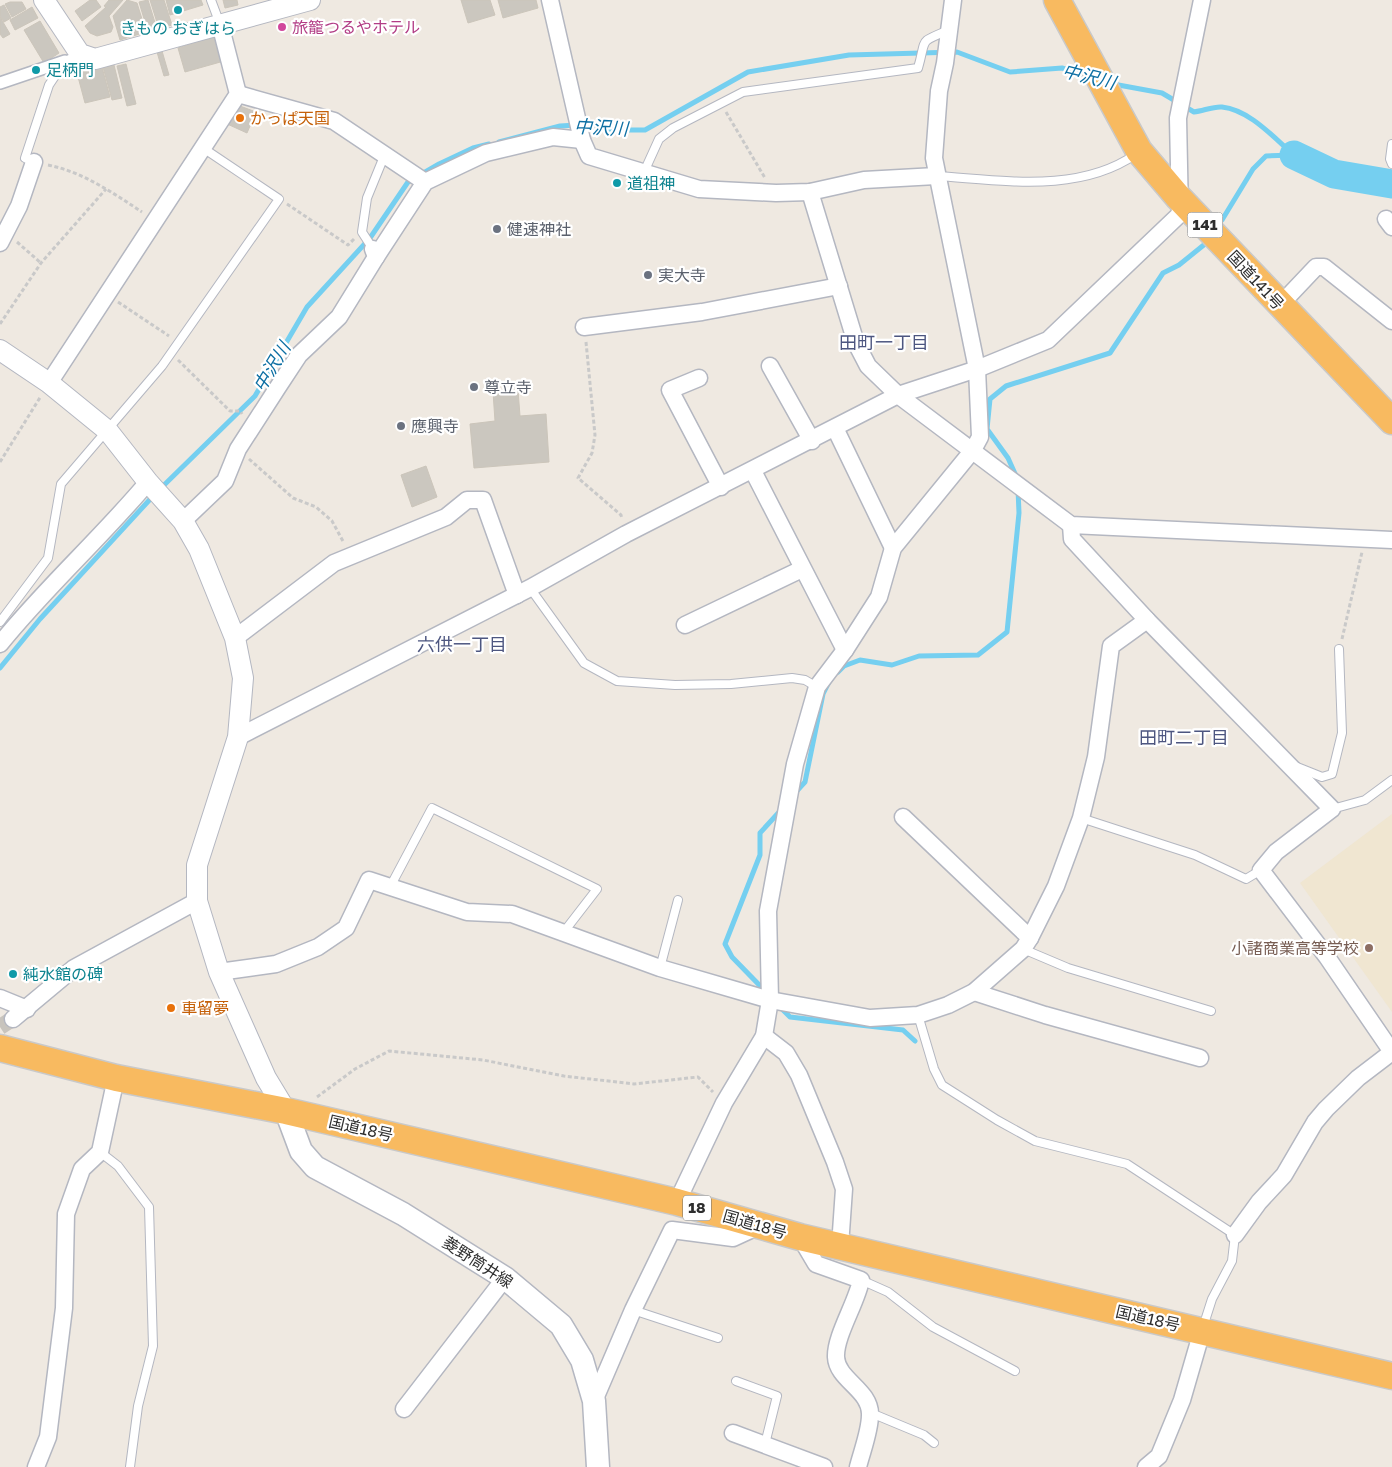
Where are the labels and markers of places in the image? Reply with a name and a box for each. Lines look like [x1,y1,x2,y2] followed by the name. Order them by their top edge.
[172,4,184,16] marker: きもの おぎはら
[292,17,420,37] place label: 旅籠つるやホテル
[120,18,236,38] place label: きもの おぎはら
[276,21,288,33] marker: 旅籠つるやホテル
[46,60,94,80] place label: 足柄門
[30,64,42,76] marker: 足柄門
[250,108,330,128] place label: かっぱ天国
[234,112,246,124] marker: かっぱ天国
[627,173,675,193] place label: 道祖神
[611,177,623,189] marker: 道祖神
[507,219,571,239] place label: 健速神社
[491,223,503,235] marker: 健速神社
[658,265,706,285] place label: 実大寺
[642,269,654,281] marker: 実大寺
[484,377,532,397] place label: 尊立寺
[468,381,480,393] marker: 尊立寺
[411,416,459,436] place label: 應興寺
[395,420,407,432] marker: 應興寺
[1231,938,1359,958] place label: 小諸商業高等学校
[1363,942,1375,954] marker: 小諸商業高等学校
[23,964,103,984] place label: 純水館の碑
[7,968,19,980] marker: 純水館の碑
[181,998,229,1018] place label: 車留夢
[165,1002,177,1014] marker: 車留夢

